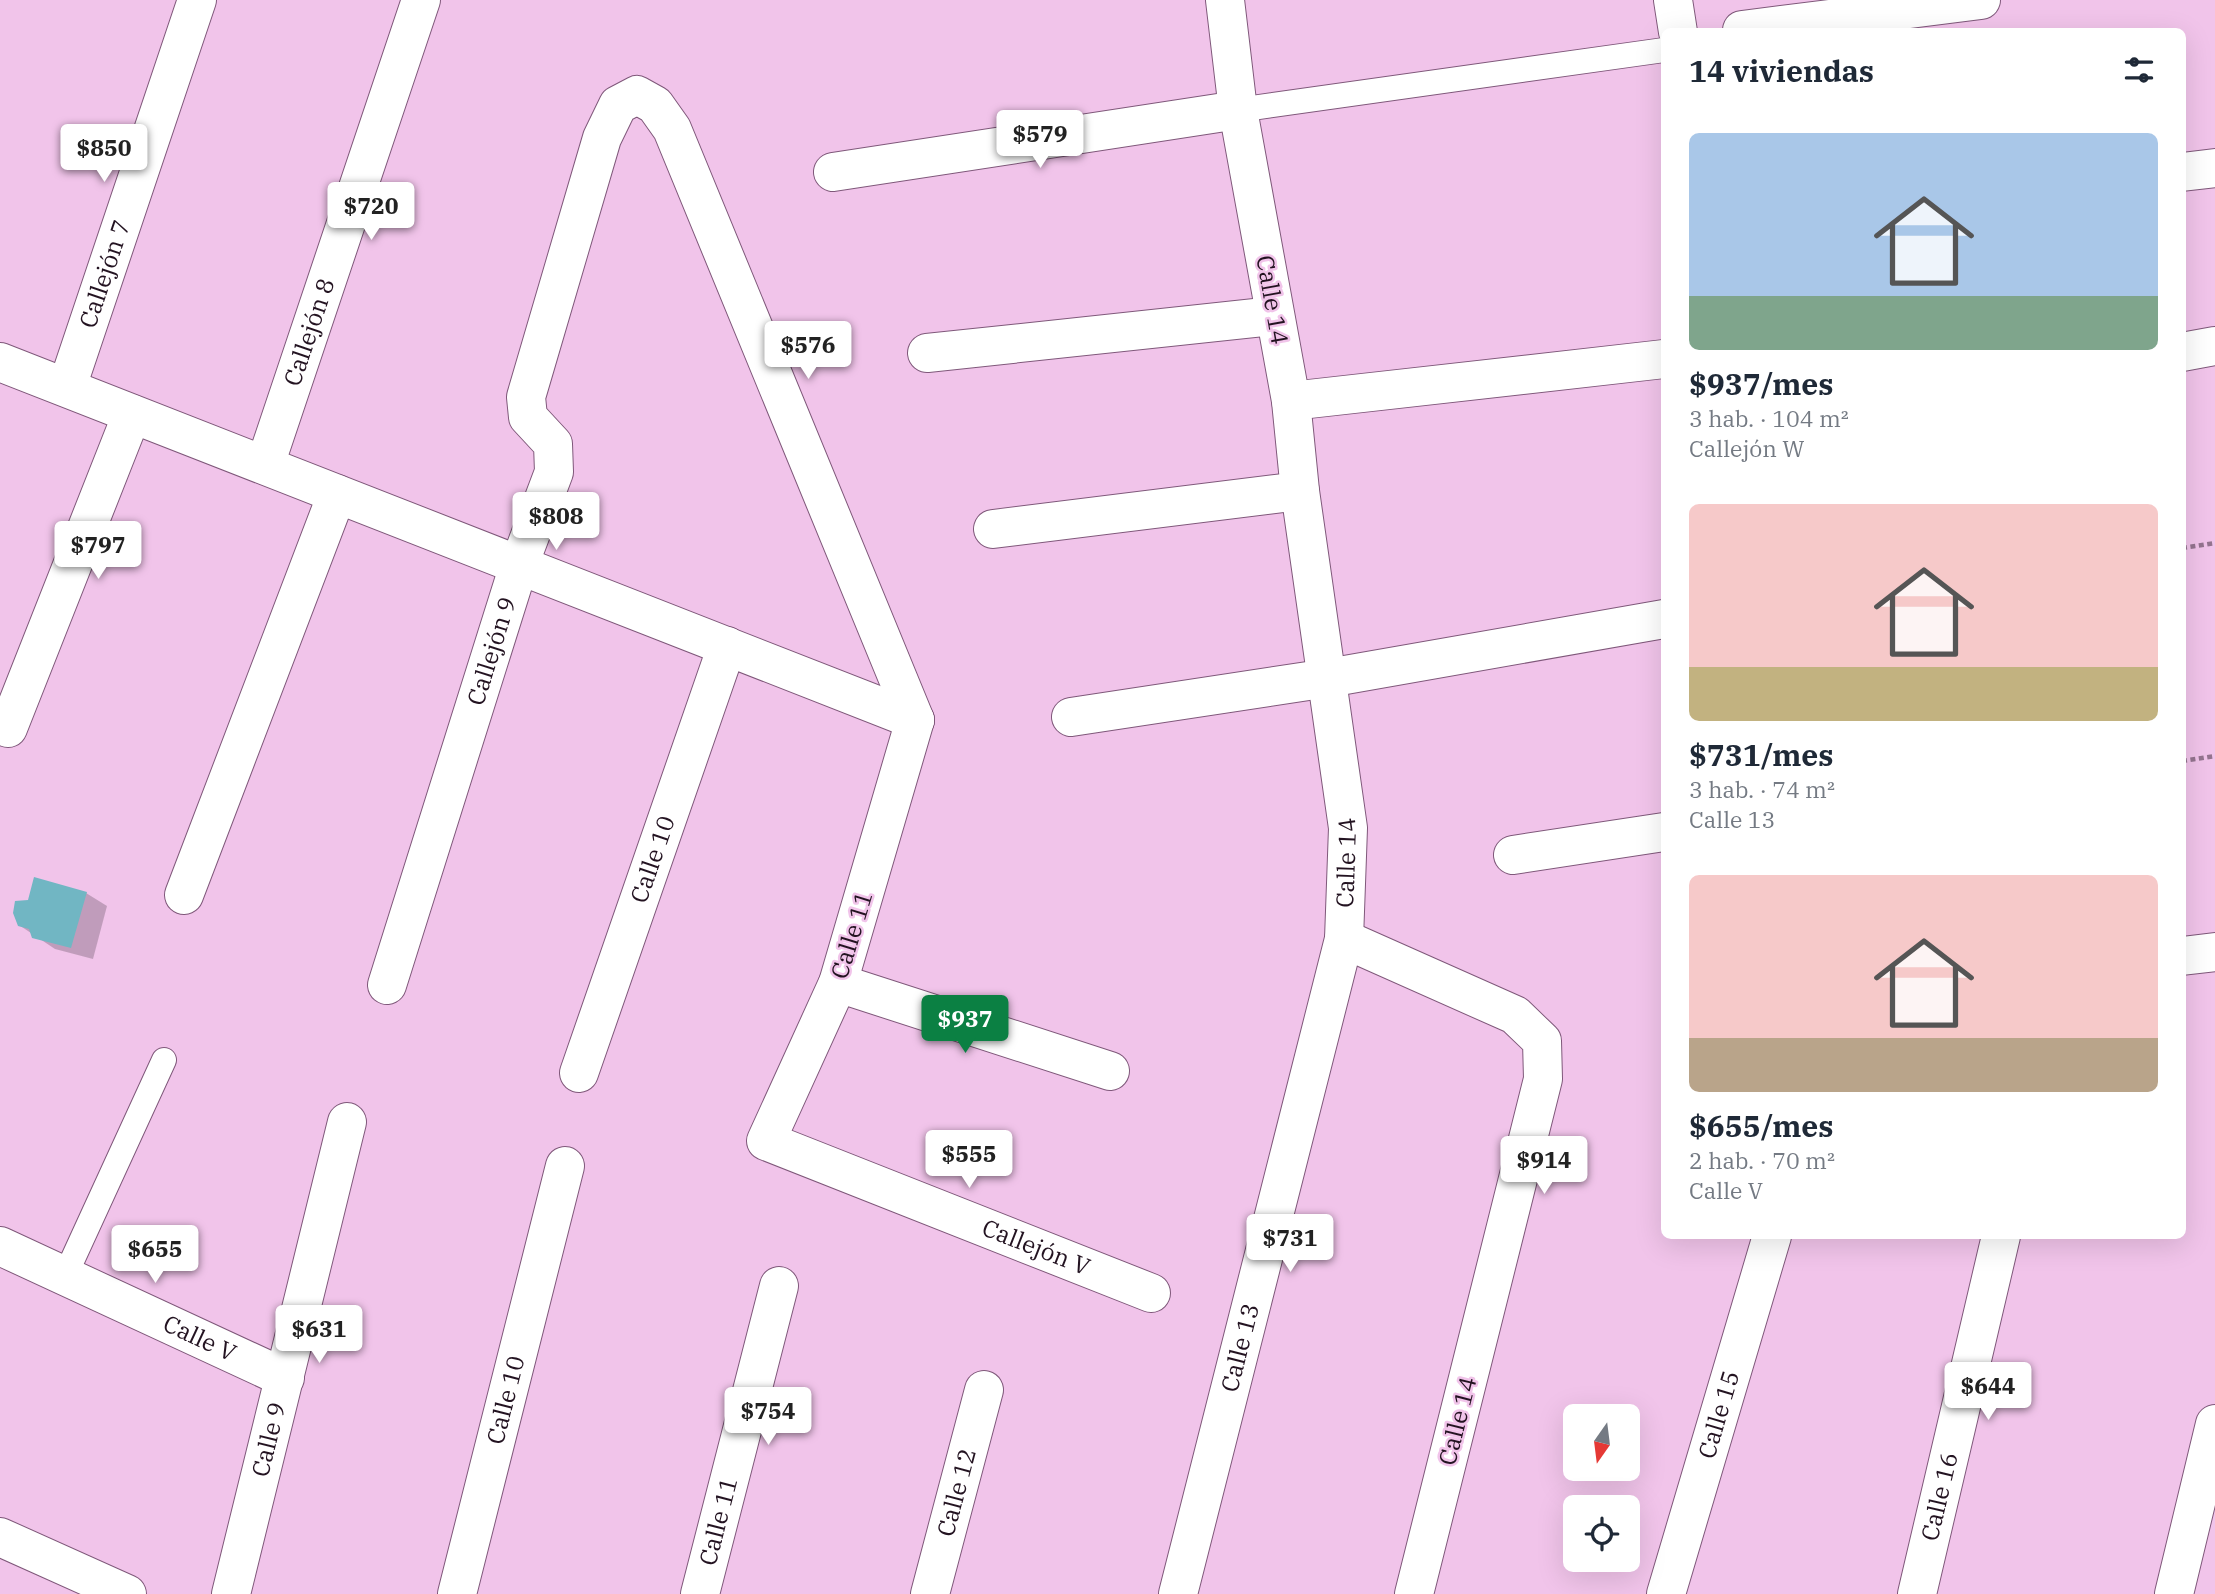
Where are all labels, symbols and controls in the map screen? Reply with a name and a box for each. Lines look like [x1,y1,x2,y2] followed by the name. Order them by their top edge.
[1689,51,1874,90] text: 14 viviendas
[2120,51,2158,89] icon: filters
[999,110,1081,170] pin: $579
[1012,118,1068,148] text: $579
[63,124,145,184] pin: $850
[76,132,132,162] text: $850
[1861,178,1987,304] icon: home
[330,182,412,242] pin: $720
[343,190,399,220] text: $720
[71,216,137,332] street label: Callejón 7
[1249,253,1297,347] street label: Calle 14
[276,274,342,390] street label: Callejón 8
[767,322,849,381] pin: $576
[780,329,836,359] text: $576
[1689,364,1834,403] text: $937/mes
[1689,403,1849,433] text: 3 hab. · 104 m²
[1689,433,1805,463] text: Callejón W
[515,492,597,552] pin: $808
[528,500,584,530] text: $808
[57,522,139,581] pin: $797
[70,529,126,559] text: $797
[1861,549,1987,675] icon: home
[459,593,523,709] street label: Callejón 9
[1689,735,1834,774] text: $731/mes
[1689,774,1835,804] text: 3 hab. · 74 m²
[1689,804,1775,834] text: Calle 13
[622,811,682,907] street label: Calle 10
[1328,816,1363,908] street label: Calle 14
[823,887,880,982] street label: Calle 11
[1861,920,1987,1046] icon: home
[924,996,1006,1055] pin: $937
[937,1003,993,1033] text: $937
[1689,1106,1834,1145] text: $655/mes
[928,1130,1010,1190] pin: $555
[1503,1136,1585,1196] pin: $914
[941,1138,997,1168] text: $555
[1516,1144,1572,1174] text: $914
[1689,1145,1835,1175] text: 2 hab. · 70 m²
[1689,1175,1763,1205] text: Calle V
[978,1211,1095,1282] street label: Callejón V
[1249,1214,1331,1274] pin: $731
[1262,1222,1318,1252] text: $731
[114,1226,196,1285] pin: $655
[127,1233,183,1263] text: $655
[1213,1300,1266,1395] street label: Calle 13
[278,1306,360,1365] pin: $631
[158,1307,242,1368] street label: Calle V
[291,1313,347,1343] text: $631
[478,1352,532,1447] street label: Calle 10
[1947,1362,2029,1422] pin: $644
[1690,1367,1746,1462] street label: Calle 15
[1960,1370,2016,1400] text: $644
[1431,1373,1483,1468] street label: Calle 14
[727,1388,809,1447] pin: $754
[740,1395,796,1425] text: $754
[243,1399,293,1480] street label: Calle 9
[1563,1404,1640,1480] north arrow
[1563,1404,1640,1572] map controls
[929,1445,983,1540] street label: Calle 12
[1913,1449,1965,1544] street label: Calle 16
[691,1473,744,1569] street label: Calle 11
[1563,1495,1640,1572] button: locate

